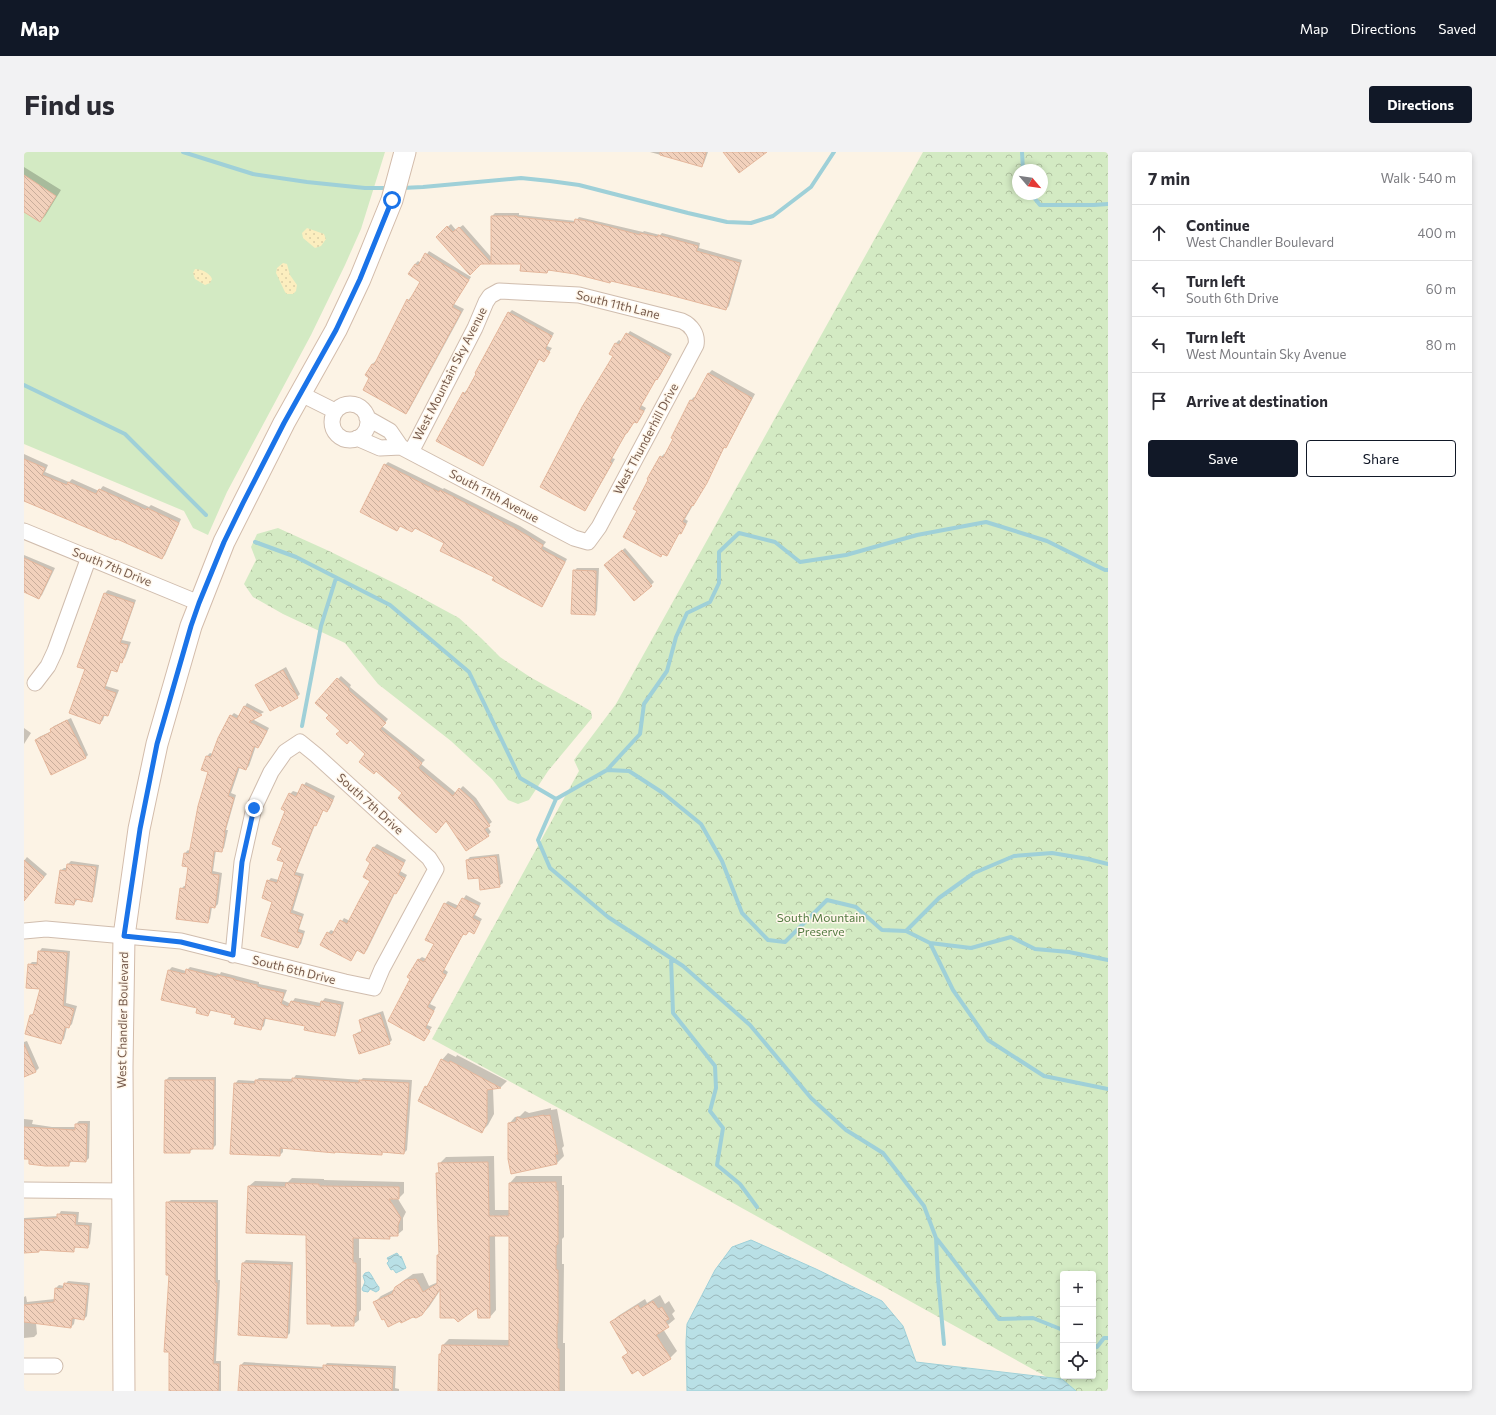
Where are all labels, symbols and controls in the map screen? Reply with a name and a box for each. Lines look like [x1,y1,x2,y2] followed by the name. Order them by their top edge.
[20,17,59,40] text: Map
[1300,20,1329,37] text: Map
[1351,20,1416,37] text: Directions
[1438,20,1476,37] text: Saved
[1369,86,1472,123] button: Directions
[24,87,115,121] text: Find us
[1012,164,1048,200] north arrow
[1148,168,1190,189] text: 7 min
[1381,170,1456,186] text: Walk · 540 m
[383,191,401,209] route start
[1186,216,1250,234] text: Continue
[1148,222,1170,244] icon: ahead
[1417,225,1456,241] text: 400 m
[1186,234,1334,250] text: West Chandler Boulevard
[1186,272,1245,290] text: Turn left
[1148,278,1170,300] icon: left
[1426,281,1456,297] text: 60 m
[575,287,662,321] street label: South 11th Lane
[1186,290,1279,306] text: South 6th Drive
[409,304,489,443] street label: West Mountain Sky Avenue
[1186,328,1245,346] text: Turn left
[1148,334,1170,356] icon: left
[1426,337,1456,353] text: 80 m
[1186,346,1346,362] text: West Mountain Sky Avenue
[610,381,680,497] street label: West Thunderhill Drive
[1148,390,1170,412] icon: arrive
[1186,392,1328,410] text: Arrive at destination
[1148,440,1298,477] button: Save
[1306,440,1456,477] button: Share
[447,466,542,525] street label: South 11th Avenue
[71,544,154,588] street label: South 7th Drive
[335,770,407,837] street label: South 7th Drive
[245,799,263,817] route end
[777,910,865,938] park label: South Mountain Preserve
[114,951,130,1088] street label: West Chandler Boulevard
[251,952,337,986] street label: South 6th Drive
[1060,1271,1096,1379] map controls
[1060,1271,1096,1307] button: +
[1060,1307,1096,1343] button: −
[1060,1343,1096,1379] button: locate

